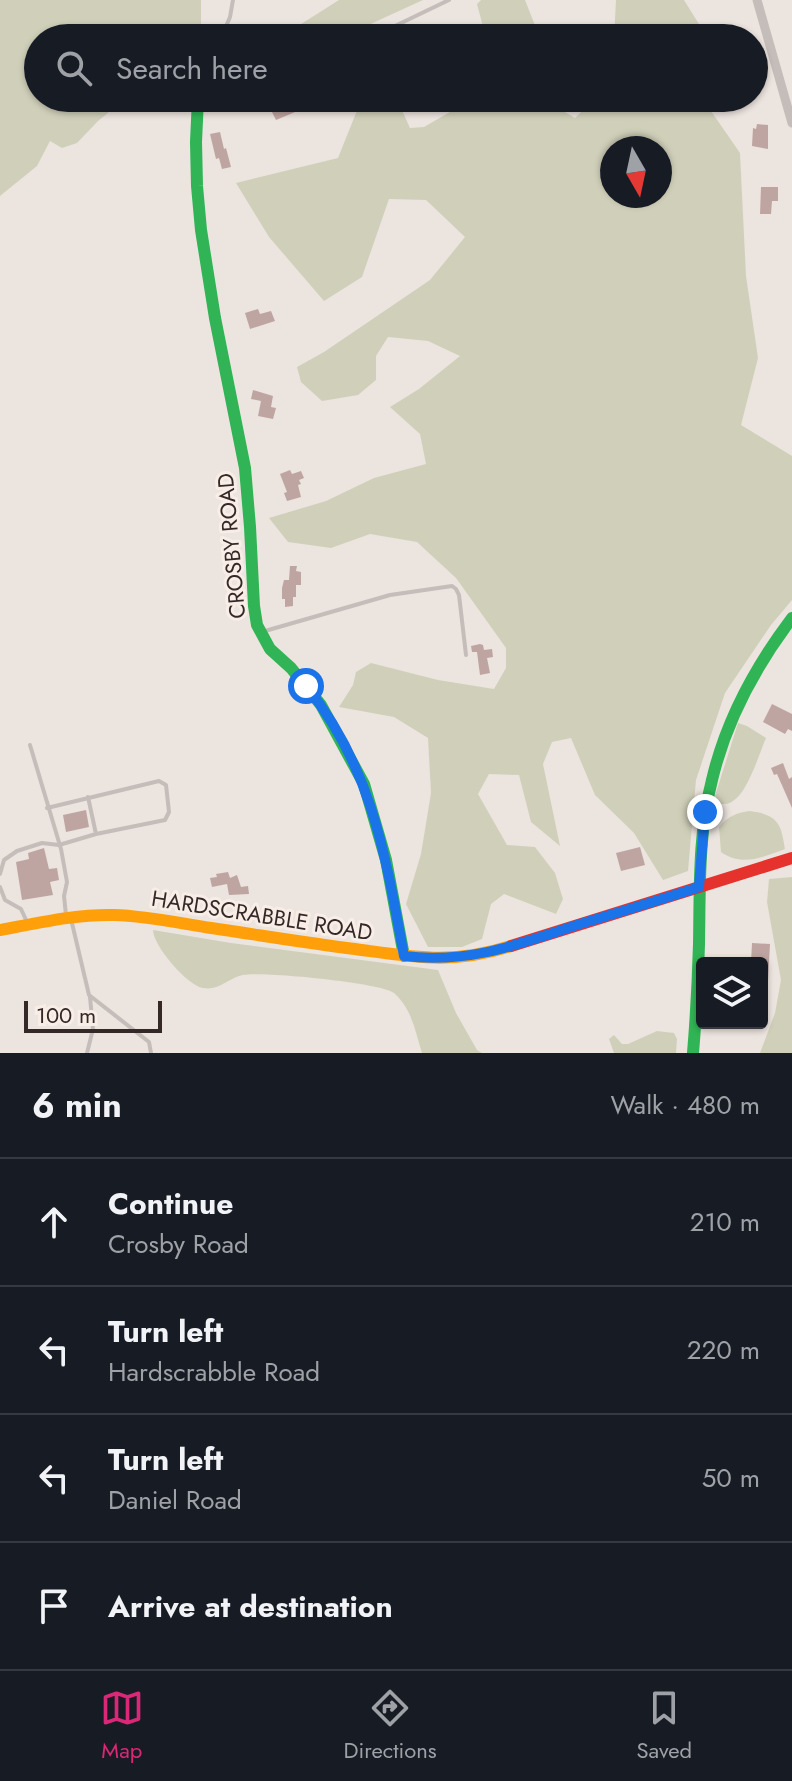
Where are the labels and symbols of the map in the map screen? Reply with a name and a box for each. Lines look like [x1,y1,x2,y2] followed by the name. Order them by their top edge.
[600,136,672,208] north arrow
[209,472,253,620] street label: CROSBY ROAD
[288,668,324,704] route start
[687,794,723,830] route end
[149,882,375,948] street label: HARDSCRABBLE ROAD
[24,997,162,1033] scale bar

